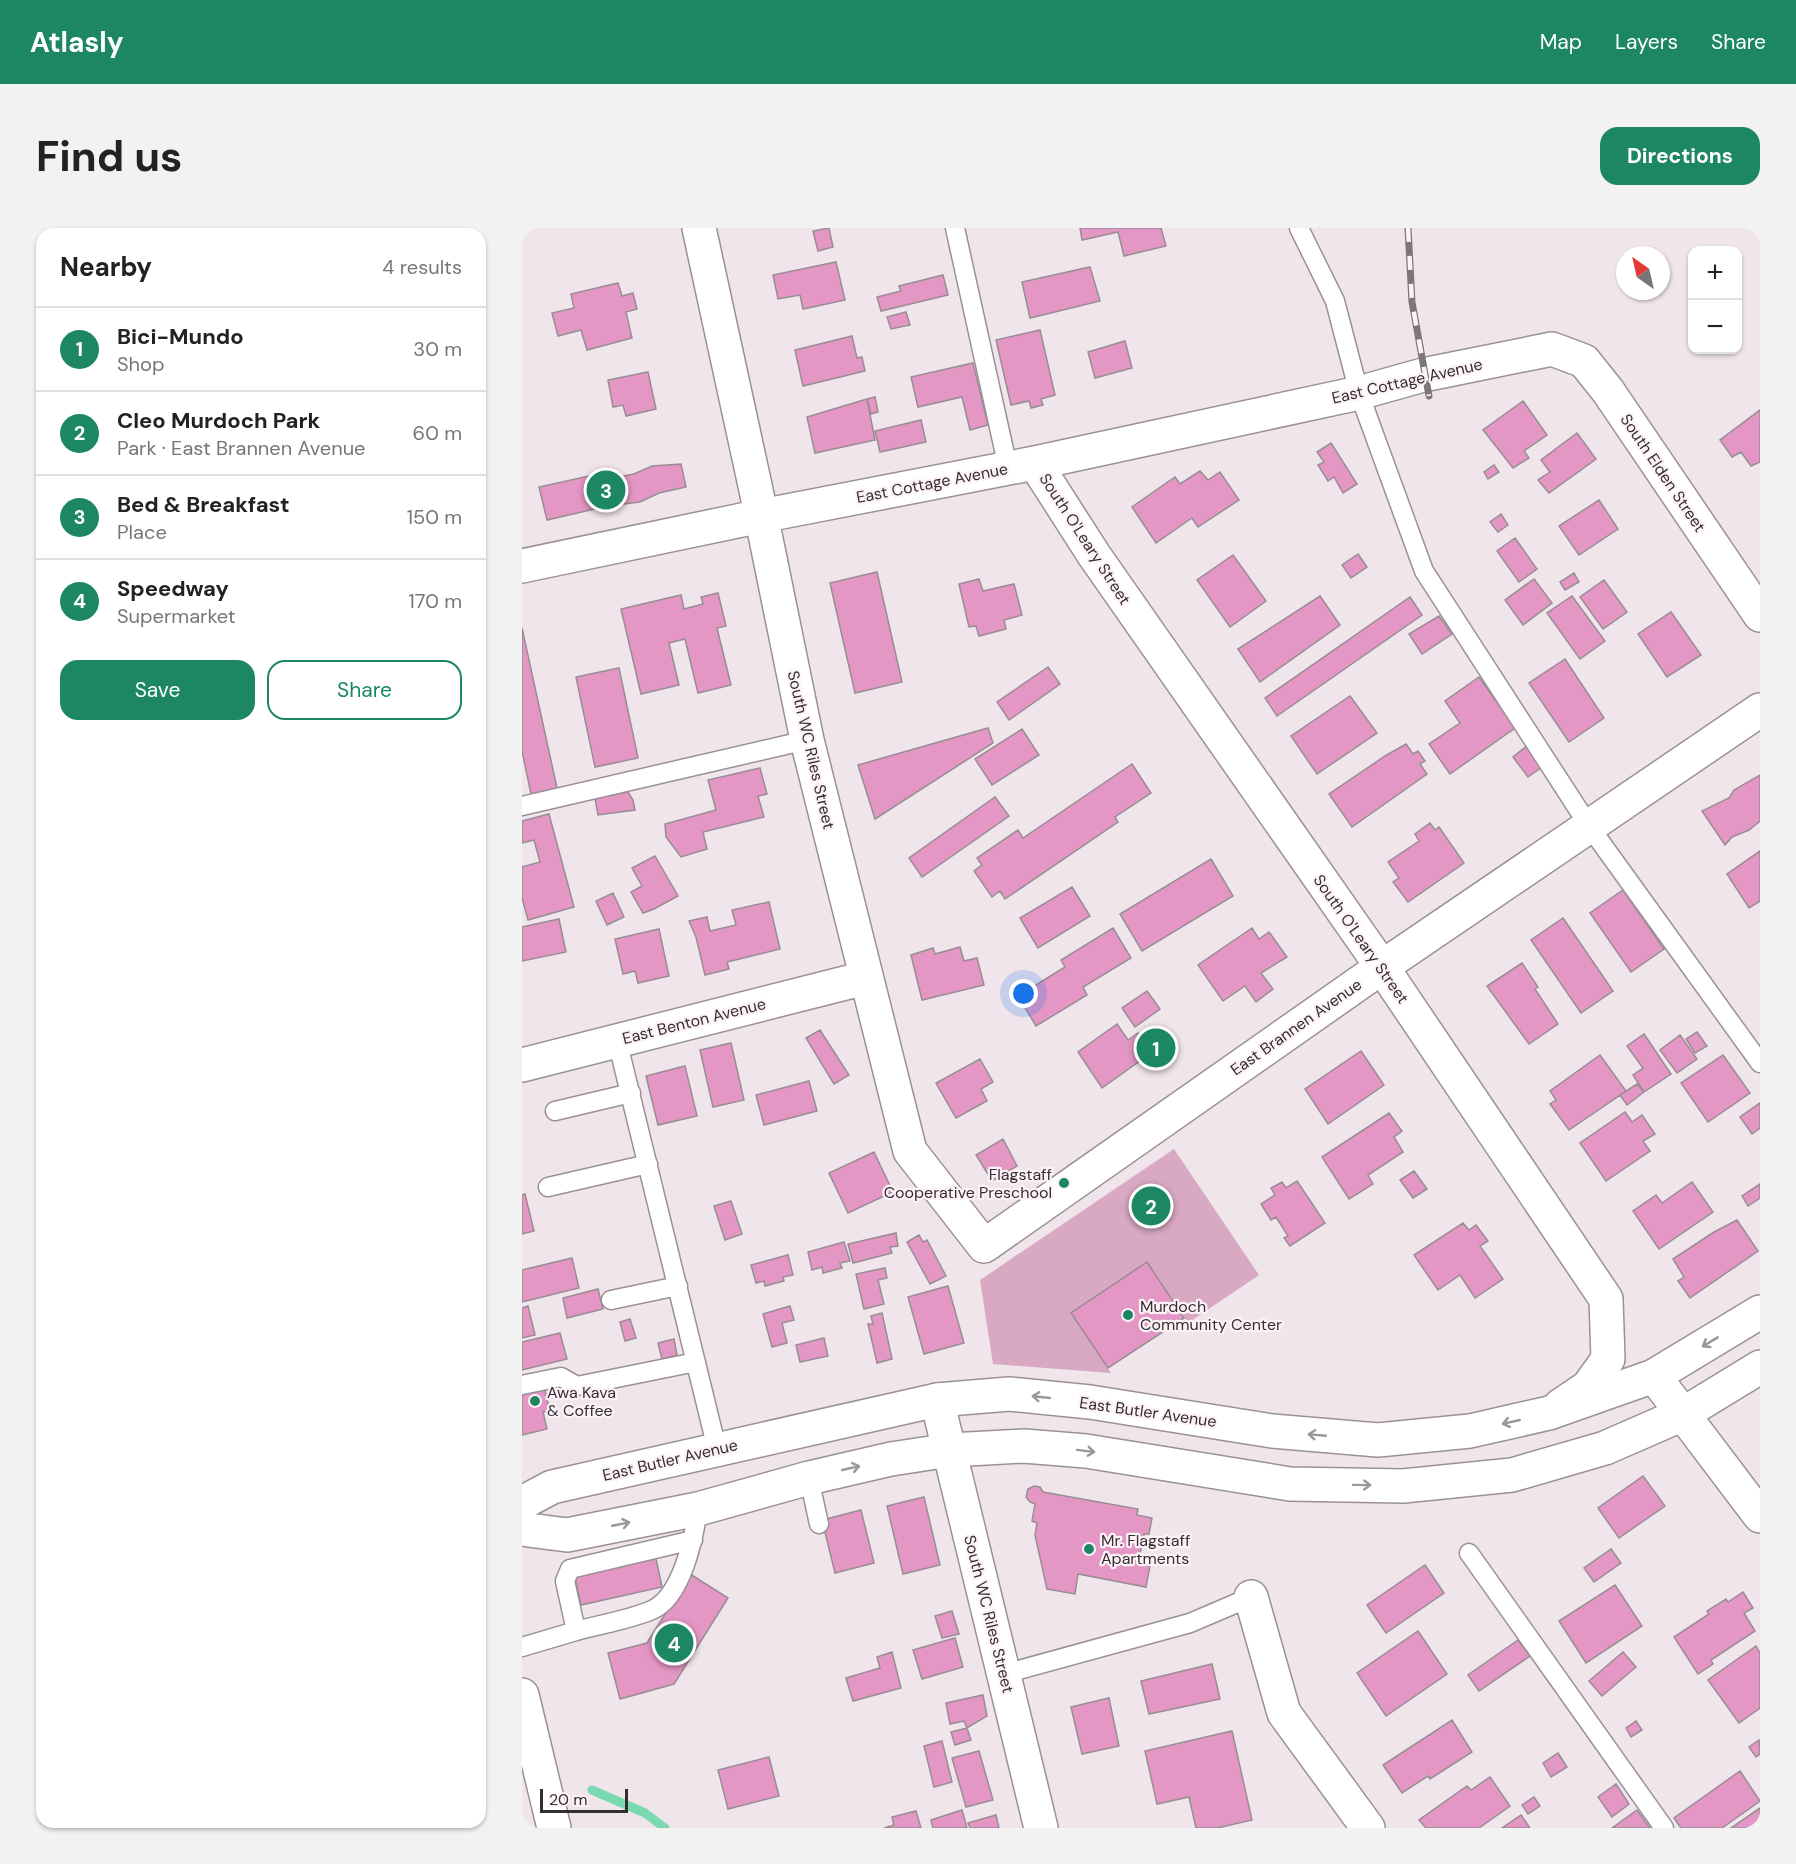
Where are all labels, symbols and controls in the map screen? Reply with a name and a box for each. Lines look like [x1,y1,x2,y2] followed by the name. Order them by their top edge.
[30,24,124,61] text: Atlasly
[1540,28,1582,56] text: Map
[1615,28,1678,56] text: Layers
[1711,28,1766,56] text: Share
[1600,127,1760,185] button: Directions
[36,129,182,184] text: Find us
[1616,246,1670,300] north arrow
[1688,246,1742,354] map controls
[1688,246,1742,300] button: +
[60,250,152,284] text: Nearby
[382,254,462,280] text: 4 results
[1688,300,1742,354] button: −
[117,322,244,351] text: Bici-Mundo
[76,336,83,362] text: 1
[413,336,462,362] text: 30 m
[117,351,164,377] text: Shop
[1330,353,1484,409] street label: East Cottage Avenue
[117,406,320,435] text: Cleo Murdoch Park
[1616,410,1710,536] street label: South Elden Street
[74,420,85,446] text: 2
[413,420,462,446] text: 60 m
[117,435,365,461] text: Park · East Brannen Avenue
[854,458,1010,508] street label: East Cottage Avenue
[586,468,626,512] pin: 3
[1035,469,1135,609] street label: South O'Leary Street
[117,490,289,519] text: Bed & Breakfast
[73,504,86,530] text: 3
[407,504,462,530] text: 150 m
[117,519,167,545] text: Place
[117,574,229,603] text: Speedway
[73,588,86,614] text: 4
[409,588,462,614] text: 170 m
[117,603,236,629] text: Supermarket
[60,660,255,720] button: Save
[267,660,462,720] button: Share
[783,669,839,831] street label: South WC Riles Street
[1309,870,1413,1008] street label: South O'Leary Street
[1226,974,1366,1080] street label: East Brannen Avenue
[1009,979,1038,1008] your location
[620,993,768,1049] street label: East Benton Avenue
[1136,1026,1176,1070] pin: 1
[884,1164,1052,1203] place label: Flagstaff Cooperative Preschool
[1057,1176,1071,1190] marker: Flagstaff Cooperative Preschool
[1132,1184,1170,1228] pin: 2
[1140,1296,1282,1335] place label: Murdoch Community Center
[1121,1308,1135,1322] marker: Murdoch Community Center
[1702,1336,1719,1348] one-way arrow
[547,1382,616,1421] place label: Awa Kava & Coffee
[1032,1392,1051,1403] one-way arrow
[1078,1392,1218,1432] street label: East Butler Avenue
[528,1394,542,1408] marker: Awa Kava & Coffee
[1502,1417,1521,1428] one-way arrow
[1308,1429,1328,1440] one-way arrow
[600,1434,740,1486] street label: East Butler Avenue
[1076,1446,1096,1457] one-way arrow
[841,1461,860,1473] one-way arrow
[1352,1480,1372,1491] one-way arrow
[611,1518,630,1529] one-way arrow
[1101,1530,1190,1569] place label: Mr. Flagstaff Apartments
[959,1533,1019,1695] street label: South WC Riles Street
[1082,1542,1096,1556] marker: Mr. Flagstaff Apartments
[654,1620,694,1666] pin: 4
[540,1786,628,1814] scale bar
[549,1789,588,1810] text: 20 m

